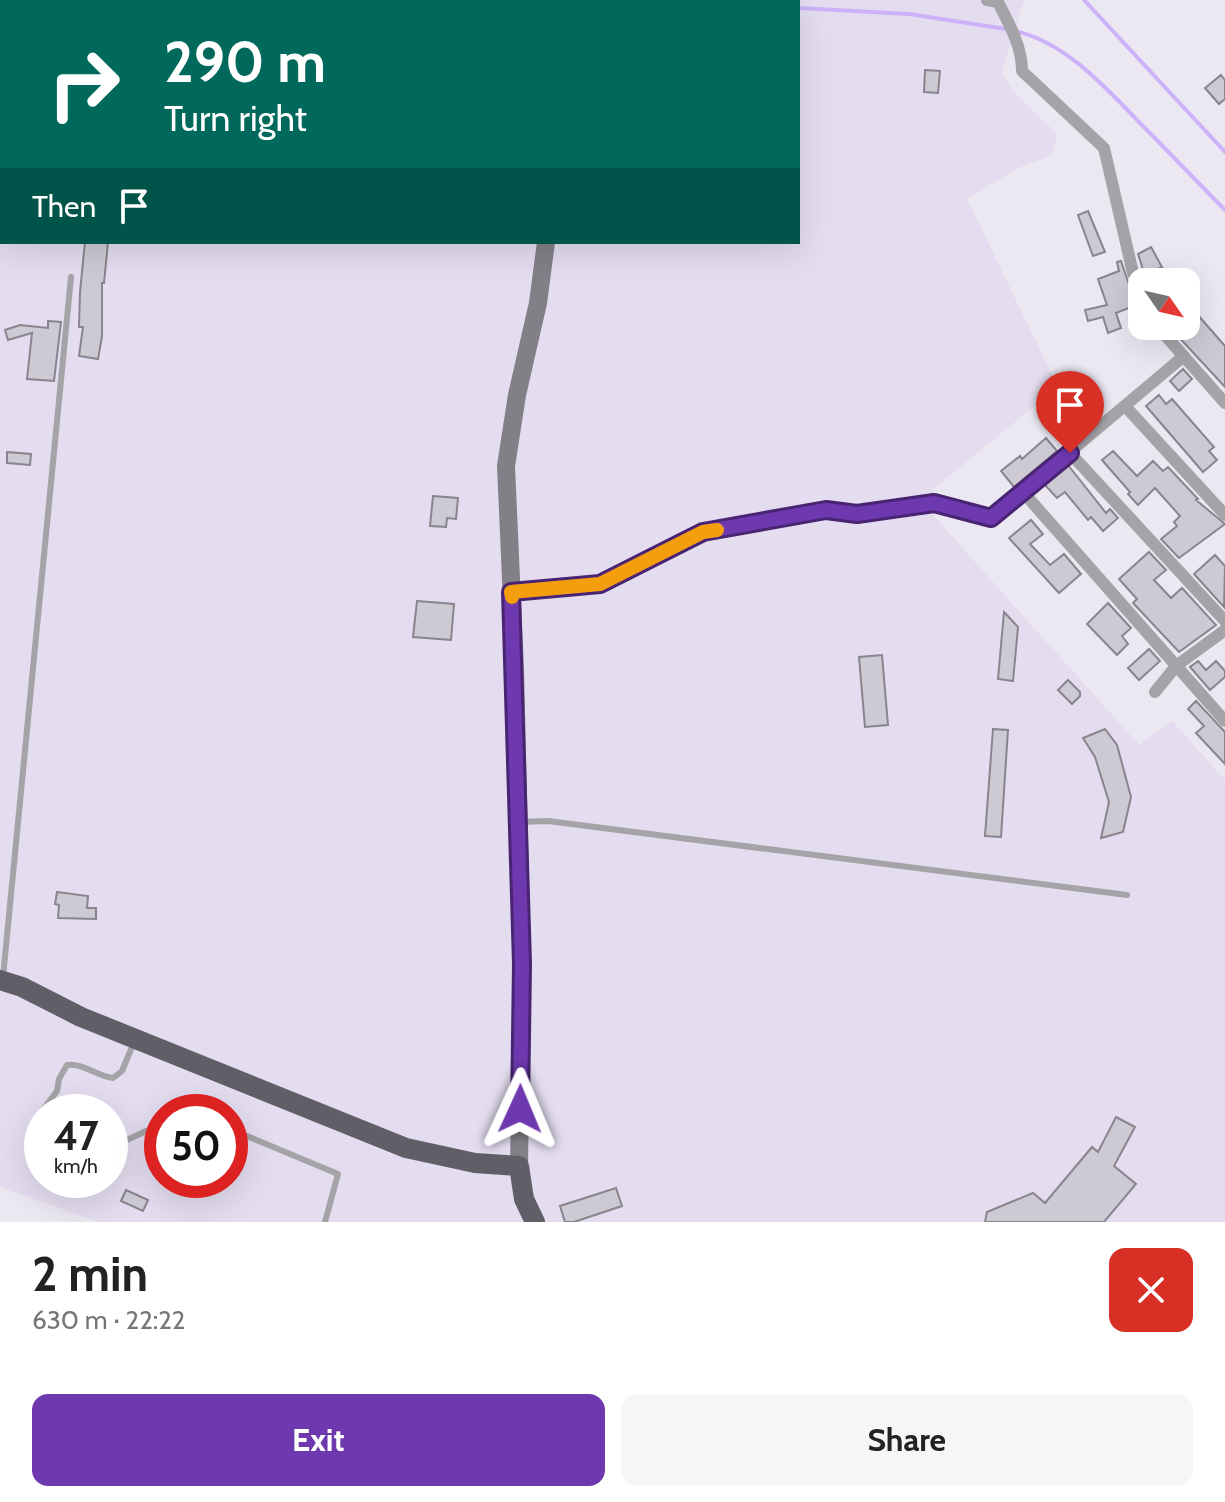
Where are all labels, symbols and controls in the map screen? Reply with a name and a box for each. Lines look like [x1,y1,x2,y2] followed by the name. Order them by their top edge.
[164,28,326,96] text: 290 m
[32,32,136,136] icon: right
[164,96,307,140] text: Turn right
[112,184,156,228] icon: arrive
[32,188,96,225] text: Then
[1128,268,1200,340] north arrow
[1128,268,1200,340] map controls
[1036,371,1104,453] pin
[1048,383,1092,427] icon: arrive
[478,1067,562,1151] position arrow
[144,1094,248,1198] speed limit sign: 50
[53,1111,99,1160] text: 47
[54,1154,98,1178] text: km/h
[32,1245,148,1303] text: 2 min
[1109,1248,1193,1332] button: close
[32,1304,185,1336] text: 630 m · 22:22
[32,1394,605,1486] button: Exit
[621,1394,1193,1486] button: Share

